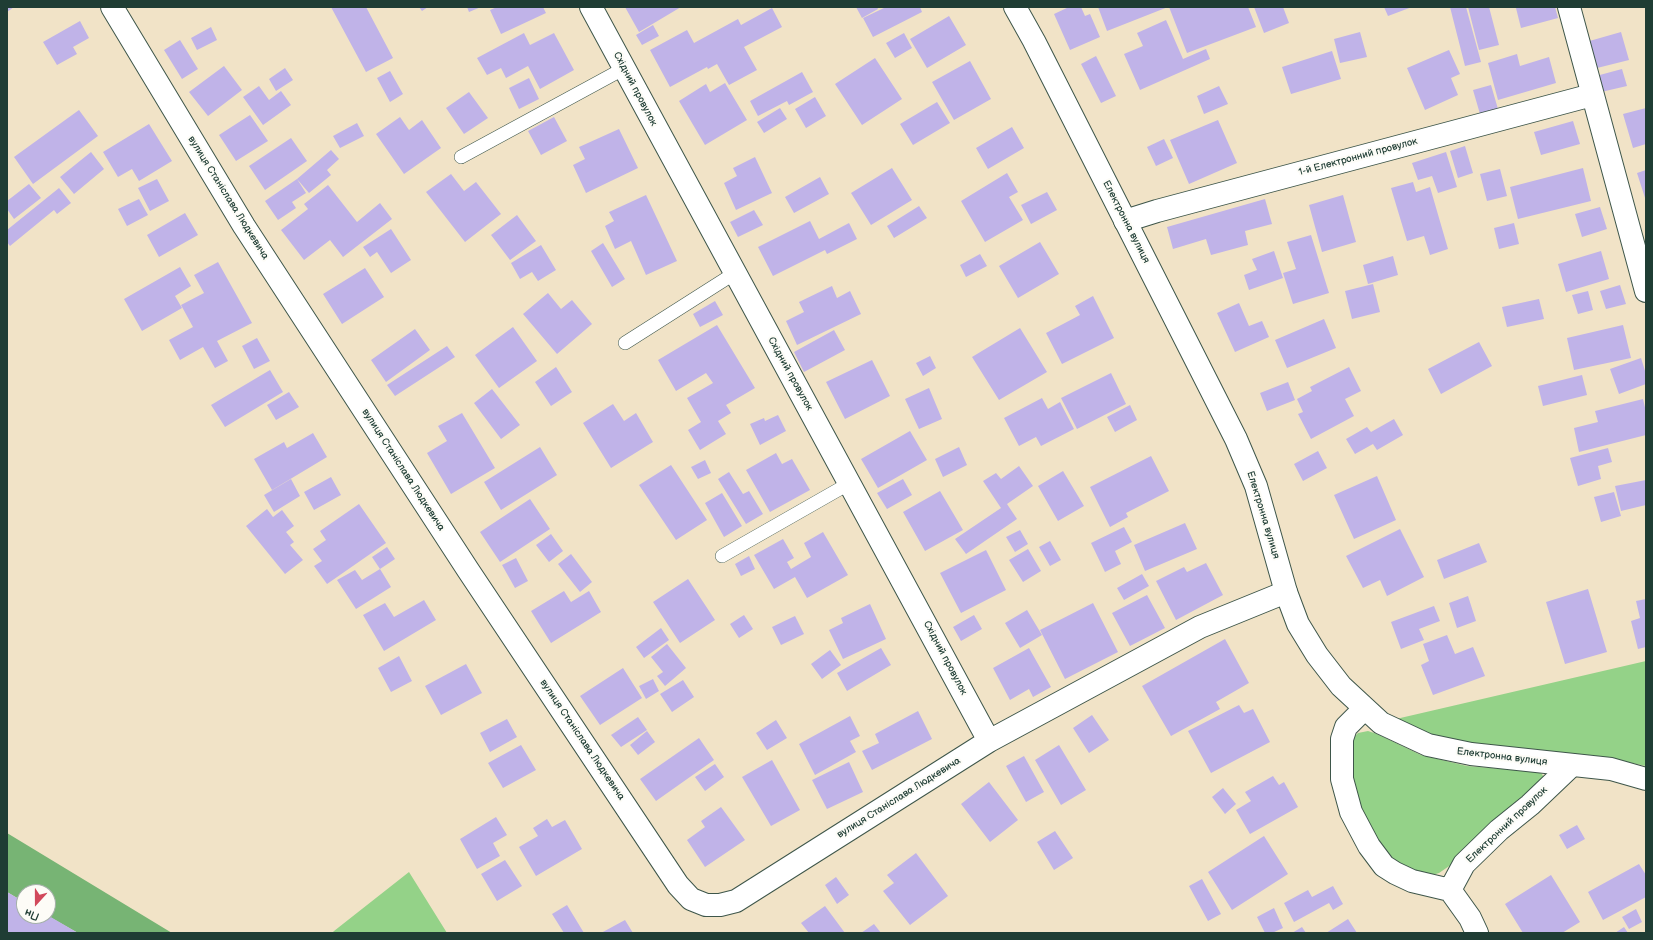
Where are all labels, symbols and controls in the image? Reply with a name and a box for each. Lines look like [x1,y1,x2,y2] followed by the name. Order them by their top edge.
[610,50,660,128] street label: Східний провулок
[185,134,271,262] street label: вулиця Станіслава Людкевича
[1297,135,1419,179] street label: 1-й Електронний провулок
[1100,179,1152,265] street label: Електронна вулиця
[765,335,815,413] street label: Східний провулок
[359,407,447,533] street label: вулиця Станіслава Людкевича
[1244,470,1282,560] street label: Електронна вулиця
[920,619,970,697] street label: Східний провулок
[537,677,627,803] street label: вулиця Станіслава Людкевича
[1456,745,1548,769] street label: Електронна вулиця
[835,755,963,841] street label: вулиця Станіслава Людкевича
[1464,784,1550,866] street label: Електронний провулок
[16,884,56,924] north arrow
[23,906,41,923] text: Пн

